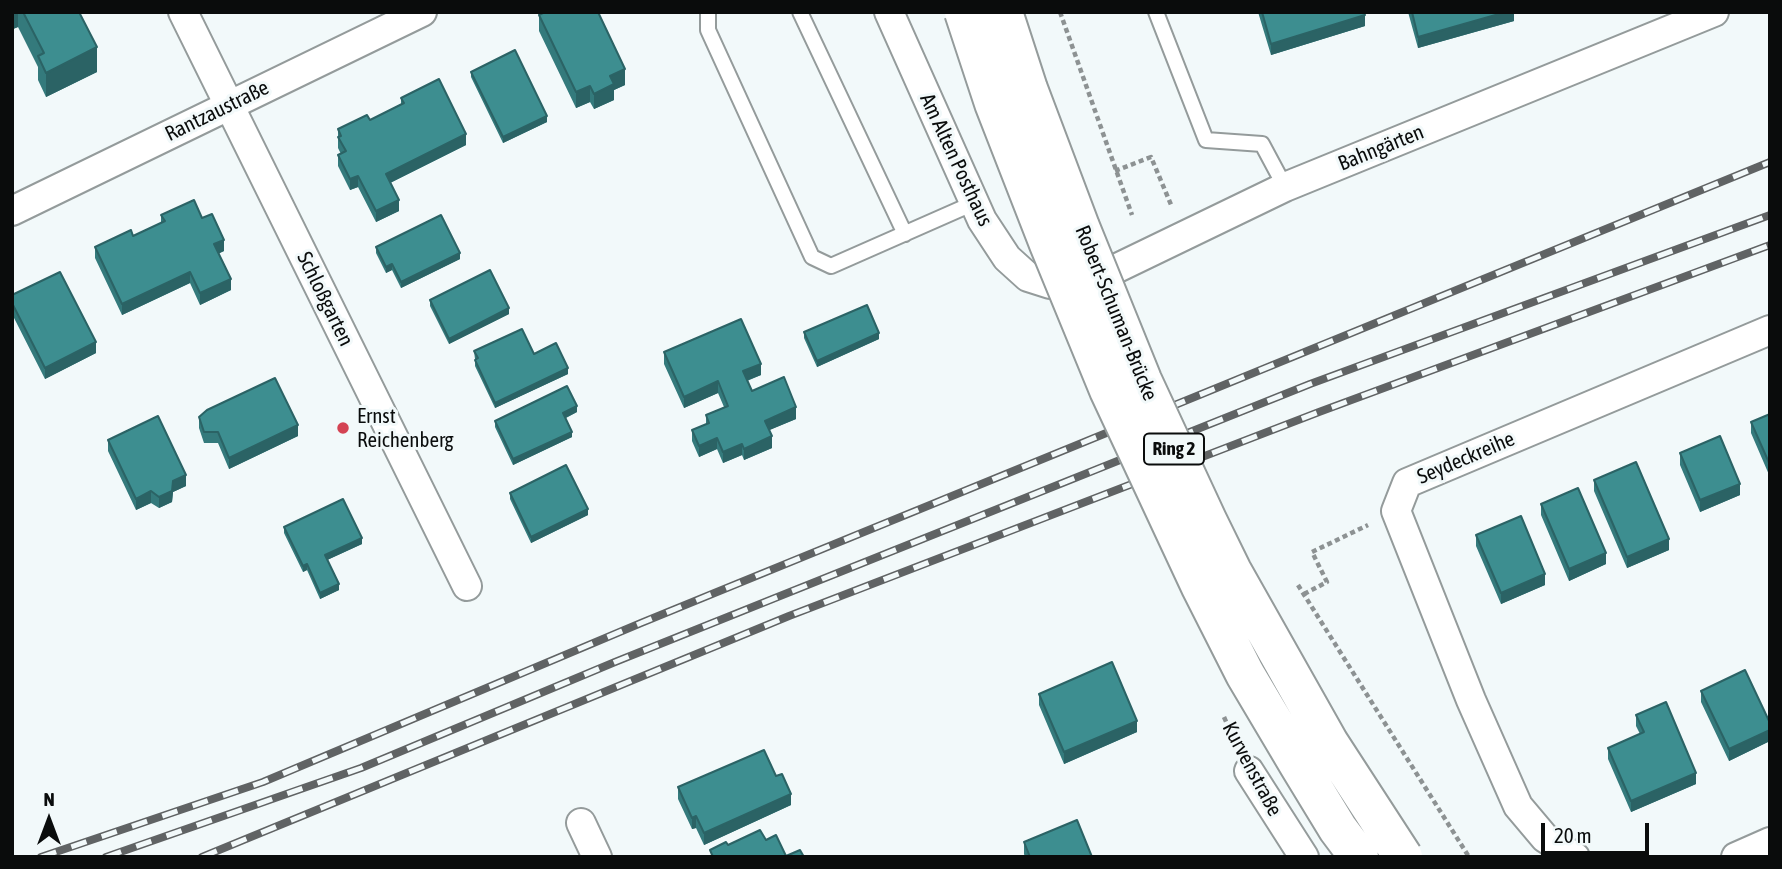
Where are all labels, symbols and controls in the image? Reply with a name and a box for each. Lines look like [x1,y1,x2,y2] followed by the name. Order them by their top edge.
[161,75,273,147] street label: Rantzaustraße
[914,90,998,230] street label: Am Alten Posthaus
[1335,119,1427,177] street label: Bahngärten
[1069,222,1163,404] street label: Robert-Schuman-Brücke
[291,248,359,350] street label: Schloßgarten
[357,403,454,453] place label: Ernst Reichenberg
[335,420,351,436] marker: Ernst Reichenberg
[1414,426,1518,490] street label: Seydeckreihe
[1144,433,1204,464] road number: Ring 2
[1217,718,1287,820] street label: Kurvenstraße
[14,785,84,855] north arrow
[43,788,55,810] text: N
[1544,810,1652,854] scale bar
[1554,823,1592,847] text: 20 m

